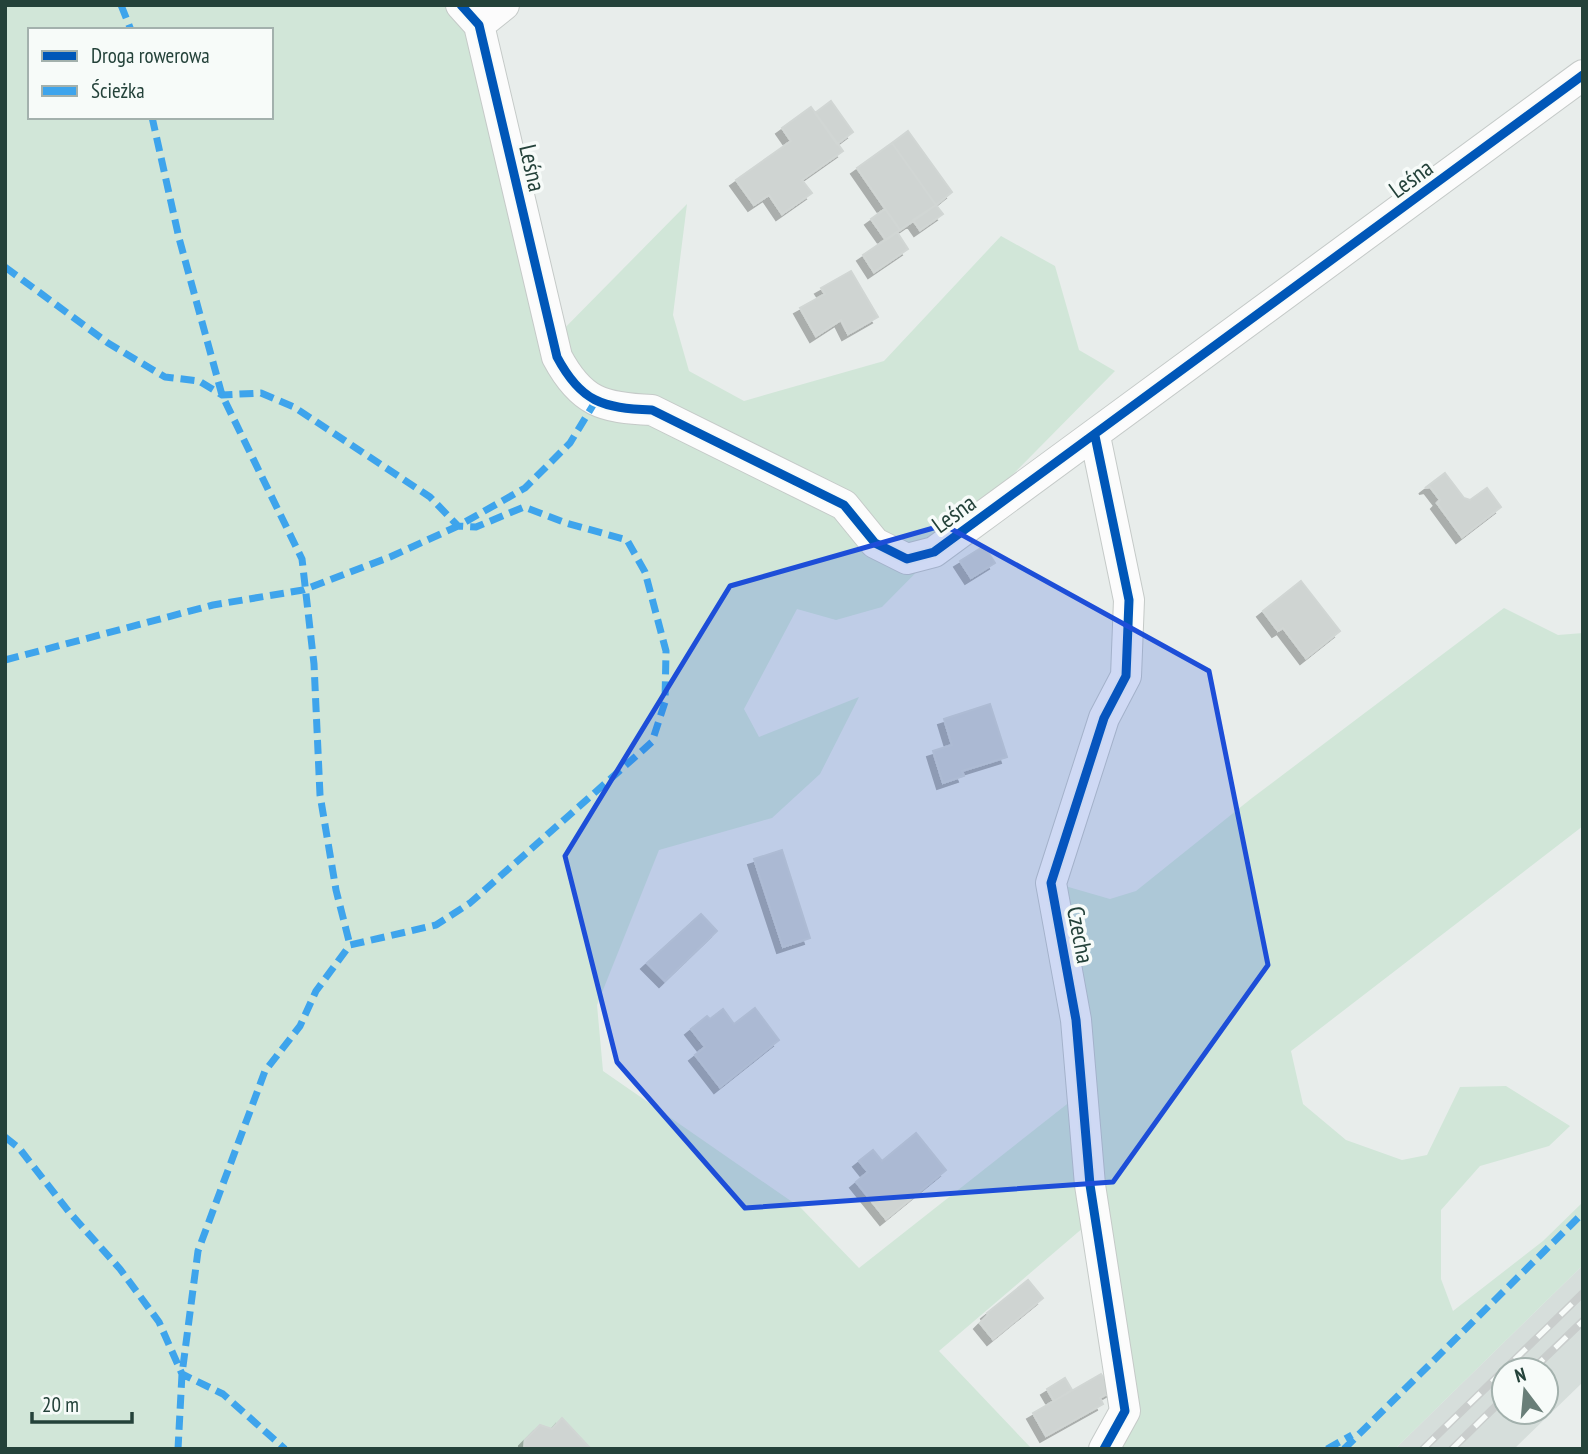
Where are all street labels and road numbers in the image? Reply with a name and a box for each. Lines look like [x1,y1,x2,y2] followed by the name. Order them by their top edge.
[512,141,553,194] street label: Leśna
[1383,152,1439,205] street label: Leśna
[926,487,982,540] street label: Leśna
[1060,904,1101,966] street label: Czecha

